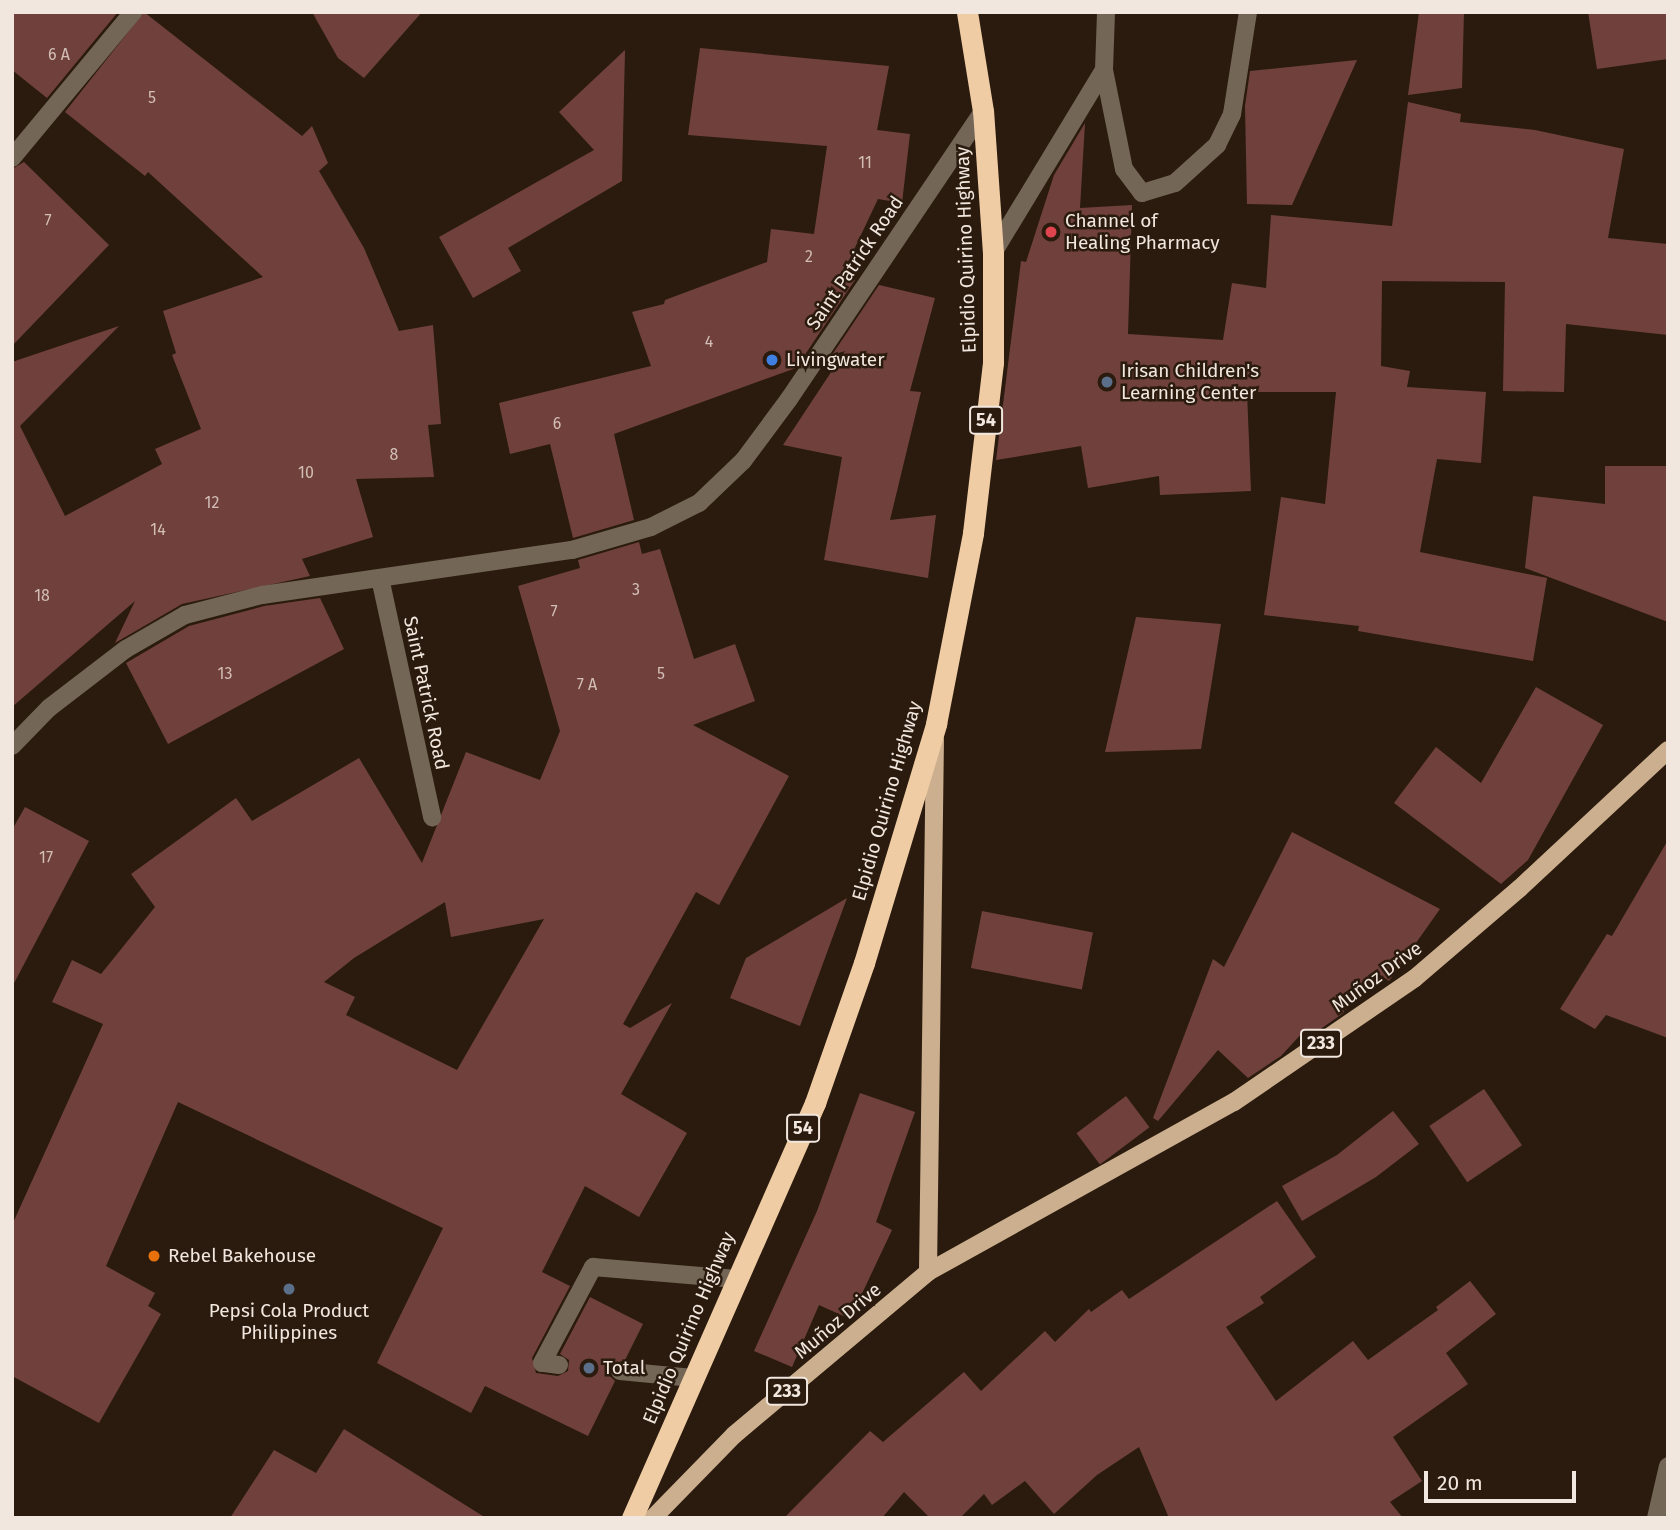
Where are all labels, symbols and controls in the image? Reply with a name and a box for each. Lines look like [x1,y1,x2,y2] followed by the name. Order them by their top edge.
[48,45,70,65] house number: 6 A
[148,88,156,108] house number: 5
[951,146,981,354] street label: Elpidio Quirino Highway
[858,153,872,173] house number: 11
[802,192,908,334] street label: Saint Patrick Road
[1065,210,1220,254] place label: Channel of Healing Pharmacy
[44,211,52,231] house number: 7
[1043,224,1059,240] marker: Channel of Healing Pharmacy
[805,247,813,267] house number: 2
[705,332,713,352] house number: 4
[786,349,885,371] place label: Livingwater
[764,352,780,368] marker: Livingwater
[1121,360,1259,404] place label: Irisan Children's Learning Center
[1099,374,1115,390] marker: Irisan Children's Learning Center
[968,406,1004,434] road number: 54
[553,414,561,434] house number: 6
[390,445,398,465] house number: 8
[298,463,314,483] house number: 10
[205,493,219,513] house number: 12
[150,520,166,540] house number: 14
[632,580,640,600] house number: 3
[34,586,50,606] house number: 18
[550,602,558,622] house number: 7
[399,614,453,772] street label: Saint Patrick Road
[218,664,232,684] house number: 13
[657,664,665,684] house number: 5
[577,675,597,695] house number: 7 A
[848,699,926,903] street label: Elpidio Quirino Highway
[39,848,53,868] house number: 17
[1327,937,1427,1017] street label: Muñoz Drive
[1300,1028,1342,1058] road number: 233
[786,1114,820,1142] road number: 54
[638,1228,740,1428] street label: Elpidio Quirino Highway
[168,1245,316,1267] place label: Rebel Bakehouse
[146,1248,162,1264] marker: Rebel Bakehouse
[790,1278,886,1364] street label: Muñoz Drive
[281,1281,297,1297] marker: Pepsi Cola Product Philippines
[209,1300,369,1344] place label: Pepsi Cola Product Philippines
[603,1357,645,1379] place label: Total
[581,1360,597,1376] marker: Total
[766,1376,808,1406] road number: 233
[1428,1456,1580,1500] scale bar
[1437,1470,1483,1496] text: 20 m

